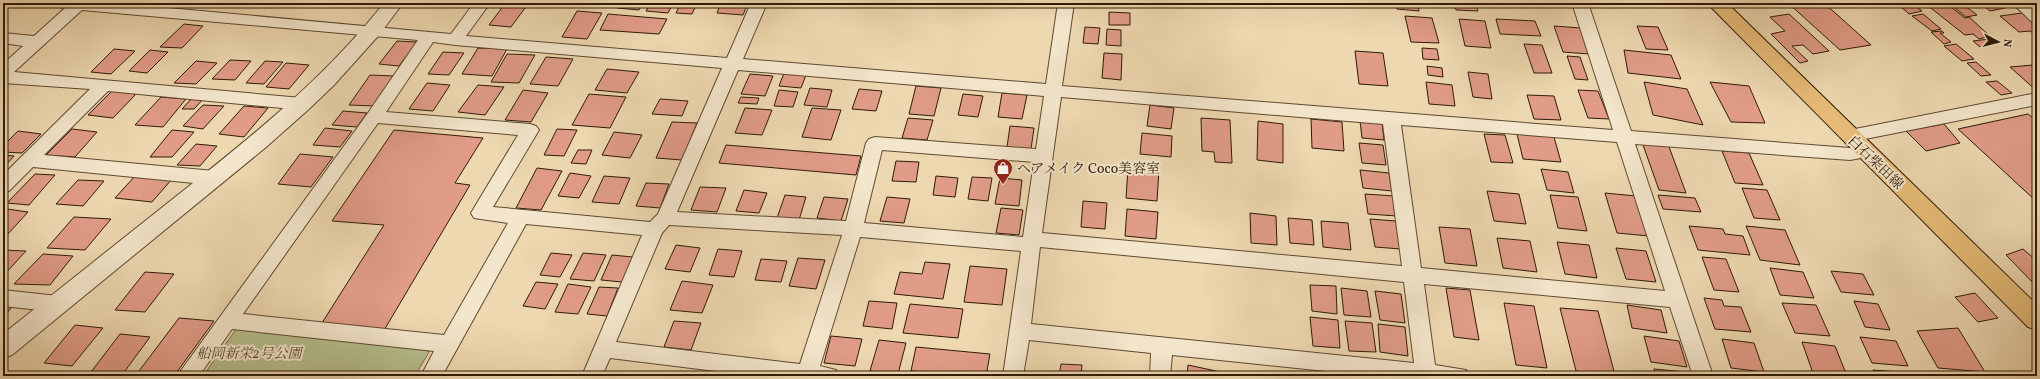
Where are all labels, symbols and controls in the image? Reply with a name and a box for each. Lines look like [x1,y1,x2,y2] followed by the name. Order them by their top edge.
[1978,22,2018,62] north arrow
[1999,38,2014,48] text: N
[1843,132,1907,194] street label: 白石柴田線
[992,157,1014,185] shop icon: ヘアメイク Coco美容室
[1017,160,1160,179] place label: ヘアメイク Coco美容室
[197,345,303,364] park label: 船岡新栄2号公園

